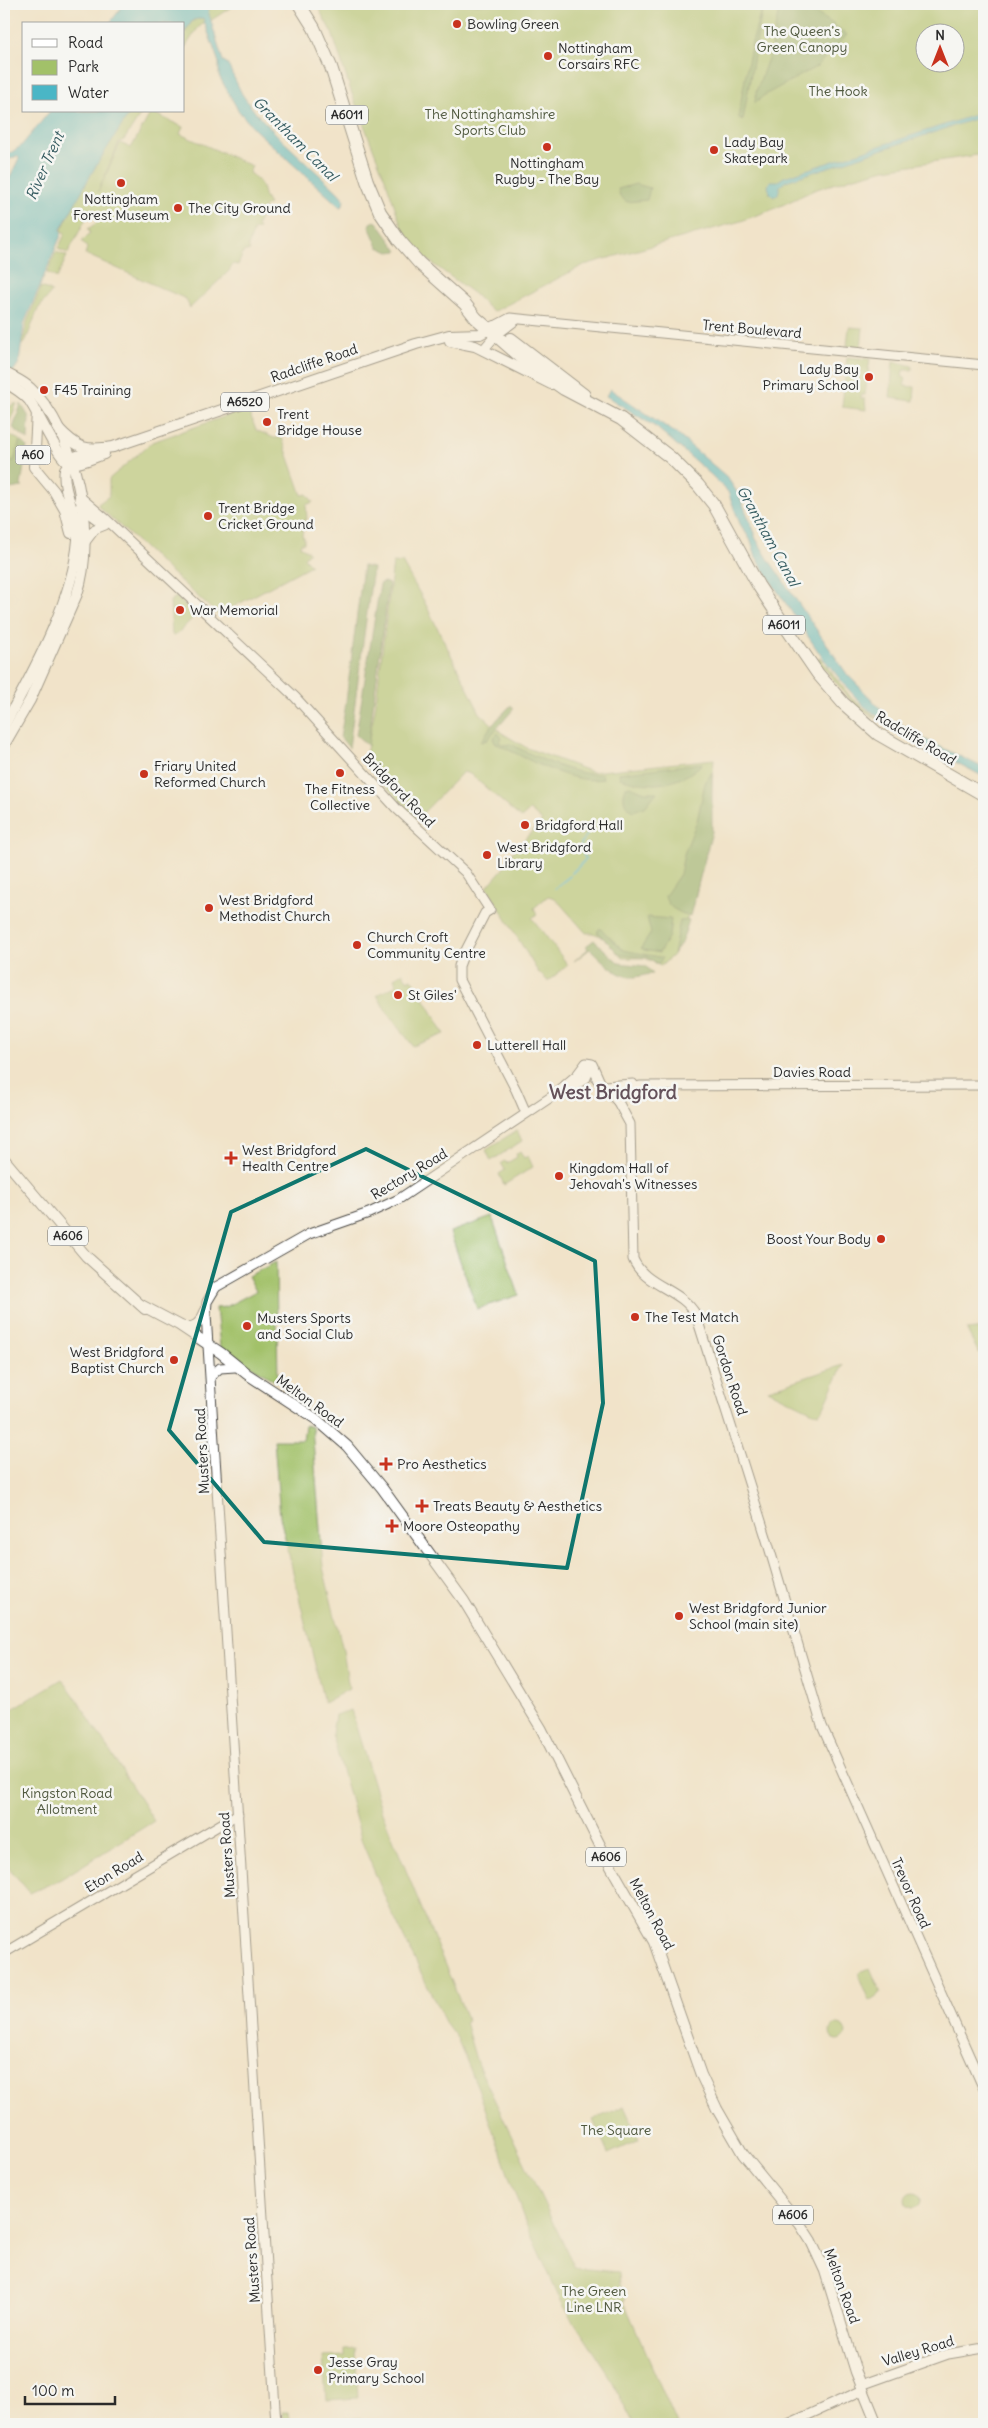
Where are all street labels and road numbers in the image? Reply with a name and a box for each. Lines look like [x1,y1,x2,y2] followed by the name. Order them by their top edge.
[326,106,368,124] road number: A6011
[702,316,802,342] street label: Trent Boulevard
[268,340,360,386] street label: Radcliffe Road
[221,392,269,412] road number: A6520
[15,446,50,464] road number: A60
[763,616,805,634] road number: A6011
[872,707,960,769] street label: Radcliffe Road
[359,749,439,831] street label: Bridgford Road
[773,1063,851,1081] street label: Davies Road
[368,1144,450,1204] street label: Rectory Road
[48,1226,88,1246] road number: A606
[708,1332,752,1418] street label: Gordon Road
[273,1371,347,1431] street label: Melton Road
[191,1408,213,1494] street label: Musters Road
[215,1811,239,1899] street label: Musters Road
[82,1848,146,1896] street label: Eton Road
[586,1848,626,1866] road number: A606
[887,1855,935,1931] street label: Trevor Road
[626,1875,678,1953] street label: Melton Road
[773,2206,813,2224] road number: A606
[240,2216,264,2304] street label: Musters Road
[820,2246,864,2326] street label: Melton Road
[880,2332,956,2370] street label: Valley Road

